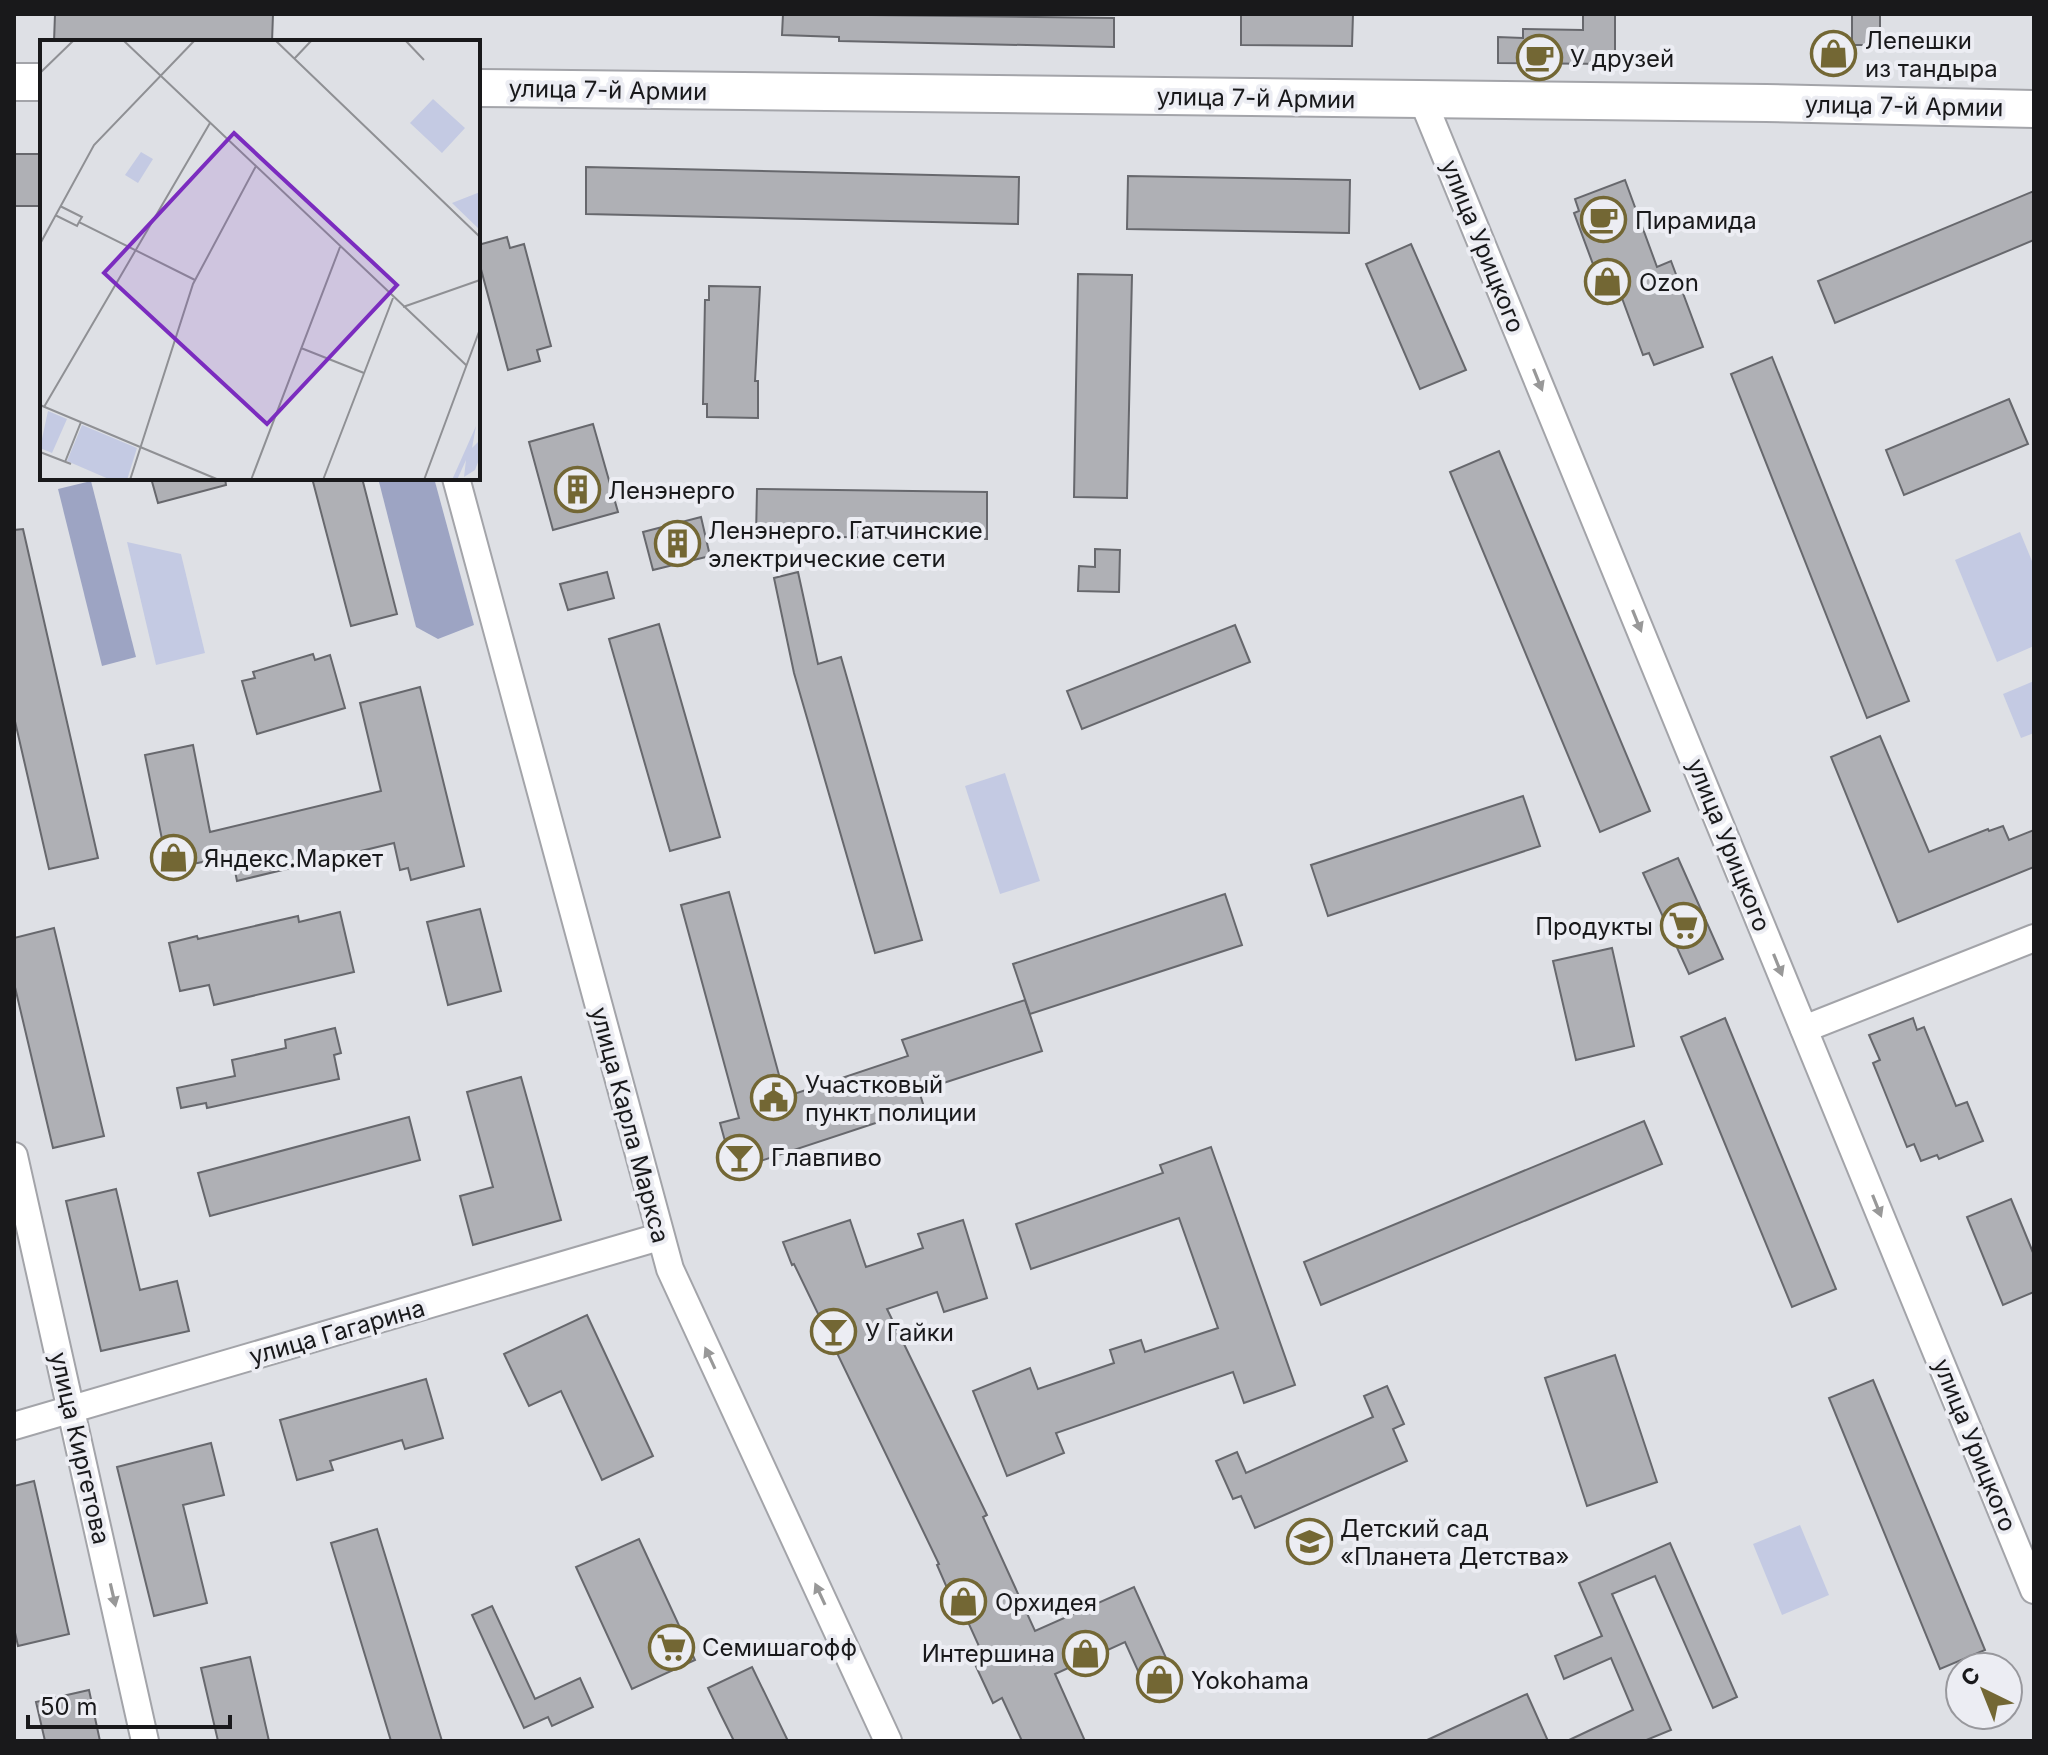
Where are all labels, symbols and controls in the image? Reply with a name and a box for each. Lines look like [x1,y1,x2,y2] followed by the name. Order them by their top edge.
[1865,26,1998,83] place label: Лепешки из тандыра
[1810,30,1858,78] shop icon: Лепешки из тандыра
[1515,34,1563,82] cafe icon: У друзей
[40,40,480,480] inset map
[1570,44,1674,73] place label: У друзей
[508,74,708,106] street label: улица 7-й Армии
[1156,82,1356,114] street label: улица 7-й Армии
[1804,90,2004,122] street label: улица 7-й Армии
[1435,155,1531,337] street label: улица Урицкого
[1580,196,1628,244] cafe icon: Пирамида
[1635,206,1757,235] place label: Пирамида
[1584,258,1632,306] shop icon: Ozon
[1639,268,1699,297] place label: Ozon
[1532,368,1545,392] one-way arrow
[553,466,601,514] building icon: Ленэнерго
[608,476,735,505] place label: Ленэнерго
[708,516,983,573] place label: Ленэнерго. Гатчинские электрические сети
[653,520,701,568] building icon: Ленэнерго. Гатчинские электрические сети
[1630,609,1643,633] one-way arrow
[1681,754,1777,936] street label: улица Урицкого
[149,834,197,882] shop icon: Яндекс.Маркет
[204,844,383,873] place label: Яндекс.Маркет
[1660,902,1708,950] supermarket icon: Продукты
[1535,912,1653,941] place label: Продукты
[1772,953,1785,977] one-way arrow
[585,1004,675,1246] street label: улица Карла Маркса
[805,1070,977,1127] place label: Участковый пункт полиции
[750,1074,798,1122] public building icon: Участковый пункт полиции
[716,1133,764,1181] bar icon: Главпиво
[771,1143,882,1172] place label: Главпиво
[1870,1194,1883,1218] one-way arrow
[246,1293,428,1371] street label: улица Гагарина
[810,1308,858,1356] bar icon: У Гайки
[865,1318,954,1347] place label: У Гайки
[704,1347,717,1370] one-way arrow
[44,1349,116,1547] street label: улица Киргетова
[1927,1354,2023,1536] street label: улица Урицкого
[1340,1514,1569,1571] place label: Детский сад «Планета Детства»
[1285,1518,1333,1566] school or university icon: Детский сад «Планета Детства»
[940,1578,988,1626] shop icon: Орхидея
[107,1583,120,1608] one-way arrow
[813,1583,827,1606] one-way arrow
[995,1588,1097,1617] place label: Орхидея
[647,1623,695,1671] supermarket icon: Семишагофф
[1062,1629,1110,1677] shop icon: Интершина
[702,1633,857,1662] place label: Семишагофф
[922,1639,1055,1668] place label: Интершина
[1944,1651,2024,1731] north arrow
[1136,1656,1184,1704] shop icon: Yokohama
[1956,1661,1985,1691] text: С
[1191,1666,1309,1695] place label: Yokohama
[28,1679,230,1729] scale bar
[40,1692,98,1721] text: 50 m

